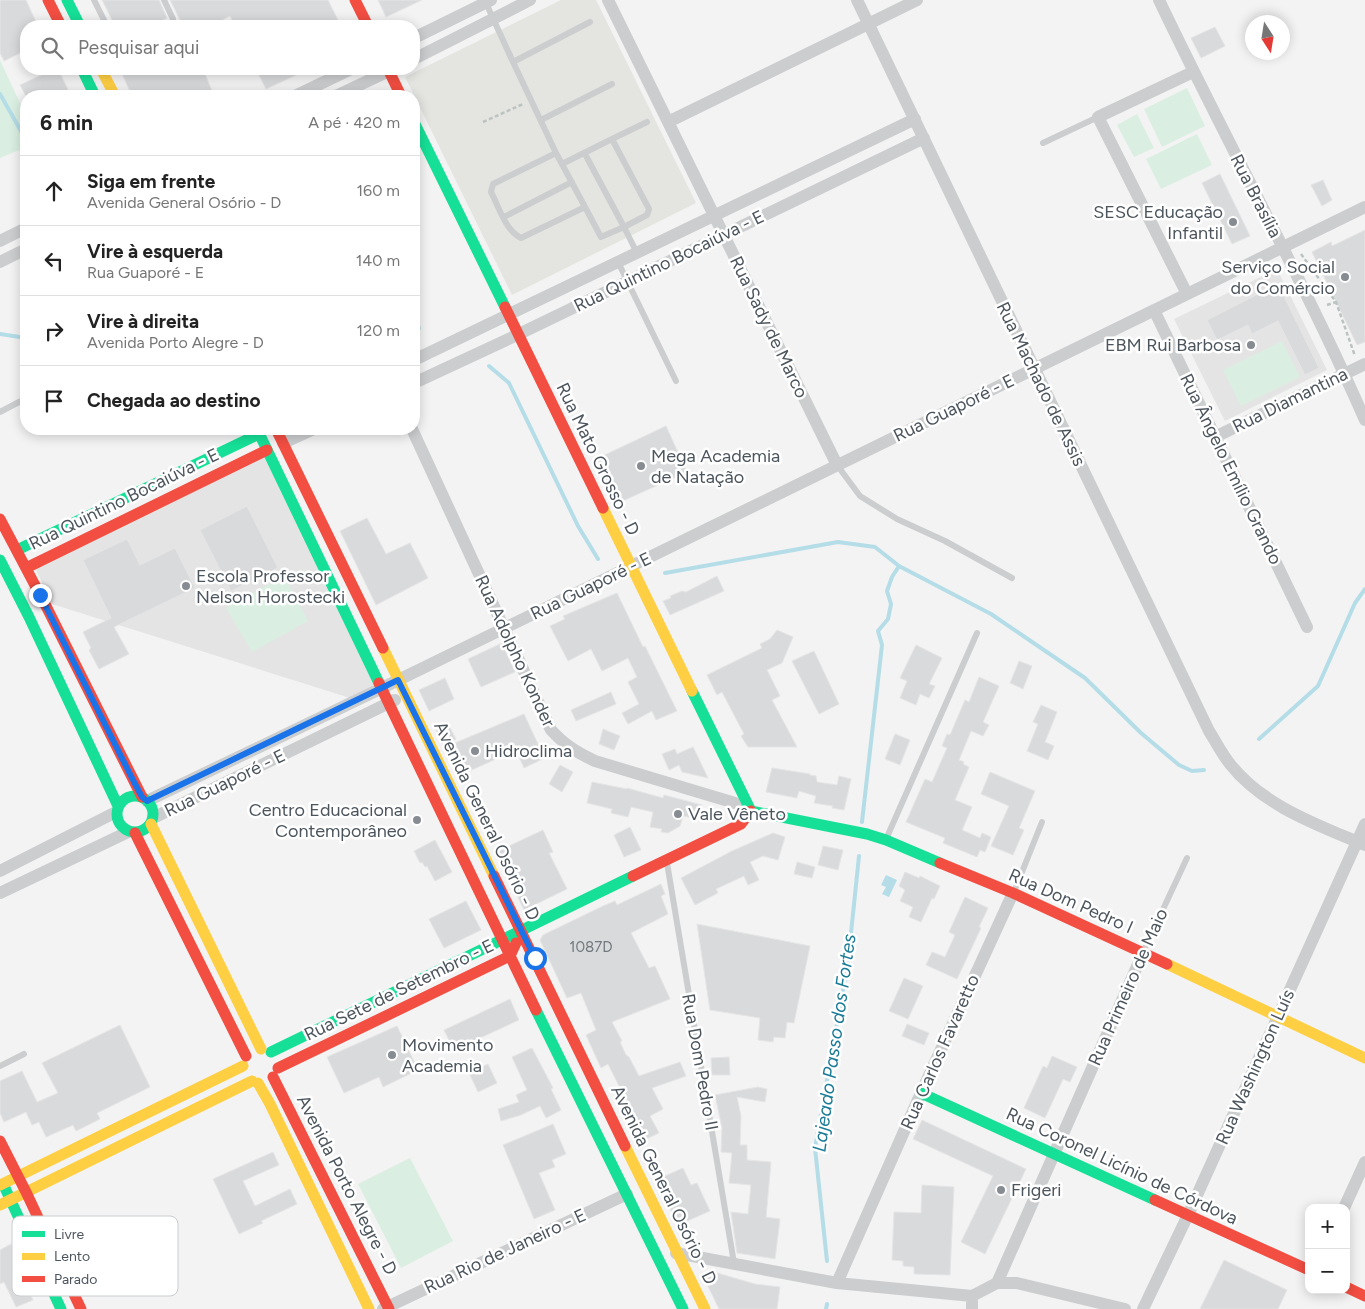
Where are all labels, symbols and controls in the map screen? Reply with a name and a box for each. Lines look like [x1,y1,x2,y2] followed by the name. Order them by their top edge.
[1245,15,1290,60] north arrow
[20,20,420,75] search box
[38,34,66,62] icon: search
[78,36,199,59] text: Pesquisar aqui
[40,110,93,135] text: 6 min
[308,113,400,132] text: A pé · 420 m
[1226,150,1286,242] street label: Rua Brasília
[87,170,215,193] text: Siga em frente
[40,177,68,205] icon: ahead
[357,181,400,200] text: 160 m
[87,193,281,212] text: Avenida General Osório - D
[1093,201,1223,244] place label: SESC Educação Infantil
[570,205,768,317] street label: Rua Quintino Bocaiúva - E
[1227,216,1239,228] marker: SESC Educação Infantil
[87,240,223,263] text: Vire à esquerda
[40,247,68,275] icon: left
[356,251,400,270] text: 140 m
[725,252,813,402] street label: Rua Sady de Marco
[1221,256,1335,299] place label: Serviço Social do Comércio
[87,263,204,282] text: Rua Guaporé - E
[1339,271,1351,283] marker: Serviço Social do Comércio
[992,298,1090,470] street label: Rua Machado de Assis
[87,310,199,333] text: Vire à direita
[40,317,68,345] icon: right
[357,321,400,340] text: 120 m
[87,333,264,352] text: Avenida Porto Alegre - D
[1105,334,1241,356] place label: EBM Rui Barbosa
[1245,339,1257,351] marker: EBM Rui Barbosa
[1229,363,1351,437] street label: Rua Diamantina
[890,369,1018,447] street label: Rua Guaporé - E
[1175,370,1287,568] street label: Rua Ângelo Emílio Grando
[551,379,645,539] street label: Rua Mato Grosso - D
[40,387,68,415] icon: arrive
[87,389,260,412] text: Chegada ao destino
[25,443,223,555] street label: Rua Quintino Bocaiúva - E
[651,445,780,488] place label: Mega Academia de Natação
[635,460,647,472] marker: Mega Academia de Natação
[527,547,655,625] street label: Rua Guaporé - E
[196,565,345,608] place label: Escola Professor Nelson Horostecki
[470,571,560,731] street label: Rua Adolpho Konder
[180,580,192,592] marker: Escola Professor Nelson Horostecki
[29,584,52,607] route end
[429,718,545,924] street label: Avenida General Osório - D
[485,740,572,762] place label: Hidroclima
[161,744,289,822] street label: Rua Guaporé - E
[469,745,481,757] marker: Hidroclima
[249,799,407,842] place label: Centro Educacional Contemporâneo
[688,803,786,825] place label: Vale Vêneto
[672,808,684,820] marker: Vale Vêneto
[411,814,423,826] marker: Centro Educacional Contemporâneo
[1005,864,1137,938] street label: Rua Dom Pedro I
[1083,905,1173,1069] street label: Rua Primeiro de Maio
[807,932,861,1154] water label: Lajeado Passo dos Fortes
[300,934,498,1046] street label: Rua Sete de Setembro - E
[569,938,613,956] house number: 1087D
[524,947,547,970] route start
[896,971,984,1133] street label: Rua Carlos Favaretto
[1211,986,1299,1148] street label: Rua Washington Luís
[677,992,723,1132] street label: Rua Dom Pedro II
[402,1034,493,1077] place label: Movimento Academia
[386,1049,398,1061] marker: Movimento Academia
[606,1082,722,1288] street label: Avenida General Osório - D
[292,1091,402,1279] street label: Avenida Porto Alegre - D
[1003,1103,1241,1229] street label: Rua Coronel Licínio de Córdova
[1011,1179,1062,1201] place label: Frigeri
[995,1184,1007,1196] marker: Frigeri
[421,1204,589,1298] street label: Rua Rio de Janeiro - E
[1305,1204,1350,1294] map controls
[1305,1204,1350,1249] button: +
[12,1216,178,1296] legend
[54,1226,85,1243] text: Livre
[54,1248,90,1265] text: Lento
[1305,1249,1350,1294] button: −
[54,1271,97,1288] text: Parado

